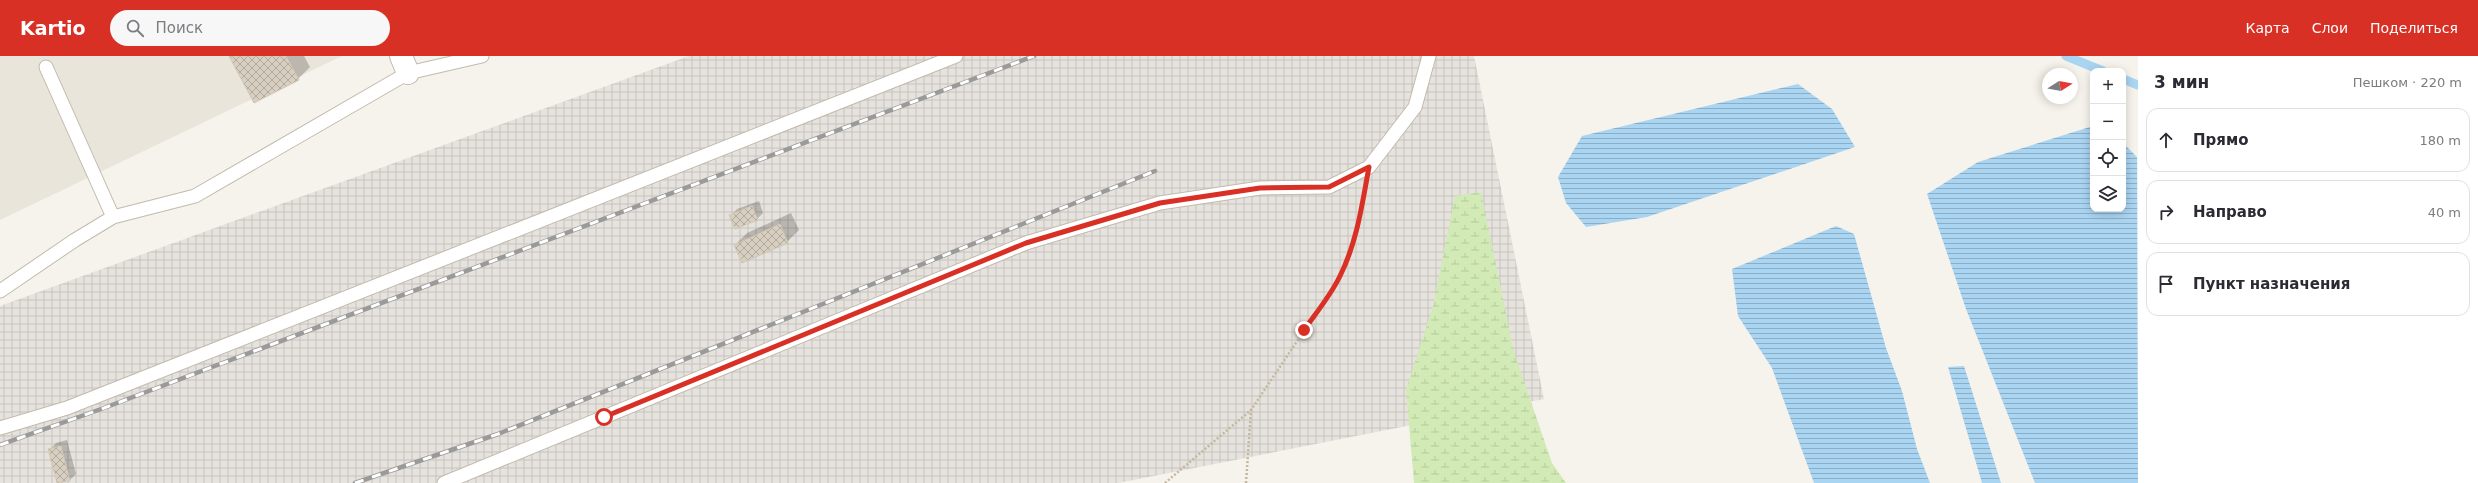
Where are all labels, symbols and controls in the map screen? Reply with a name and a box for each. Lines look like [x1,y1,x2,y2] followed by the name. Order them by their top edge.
[110,10,390,46] search box
[20,17,86,39] text: Kartio
[124,17,146,39] icon: search
[156,19,203,37] text: Поиск
[2246,20,2290,36] text: Карта
[2312,20,2348,36] text: Слои
[2370,20,2458,36] text: Поделиться
[2042,68,2078,104] north arrow
[2090,68,2126,212] map controls
[2090,68,2126,104] button: +
[2154,72,2209,92] text: 3 мин
[2353,75,2462,90] text: Пешком · 220 m
[2090,104,2126,140] button: −
[2155,129,2177,151] icon: ahead
[2193,131,2249,149] text: Прямо
[2419,133,2461,148] text: 180 m
[2090,140,2126,176] button: locate
[2090,176,2126,212] button: layers
[2155,201,2177,223] icon: right
[2193,203,2267,221] text: Направо
[2428,205,2461,220] text: 40 m
[2155,273,2177,295] icon: arrive
[2193,275,2350,293] text: Пункт назначения
[1295,321,1313,339] route end
[595,408,613,426] route start

